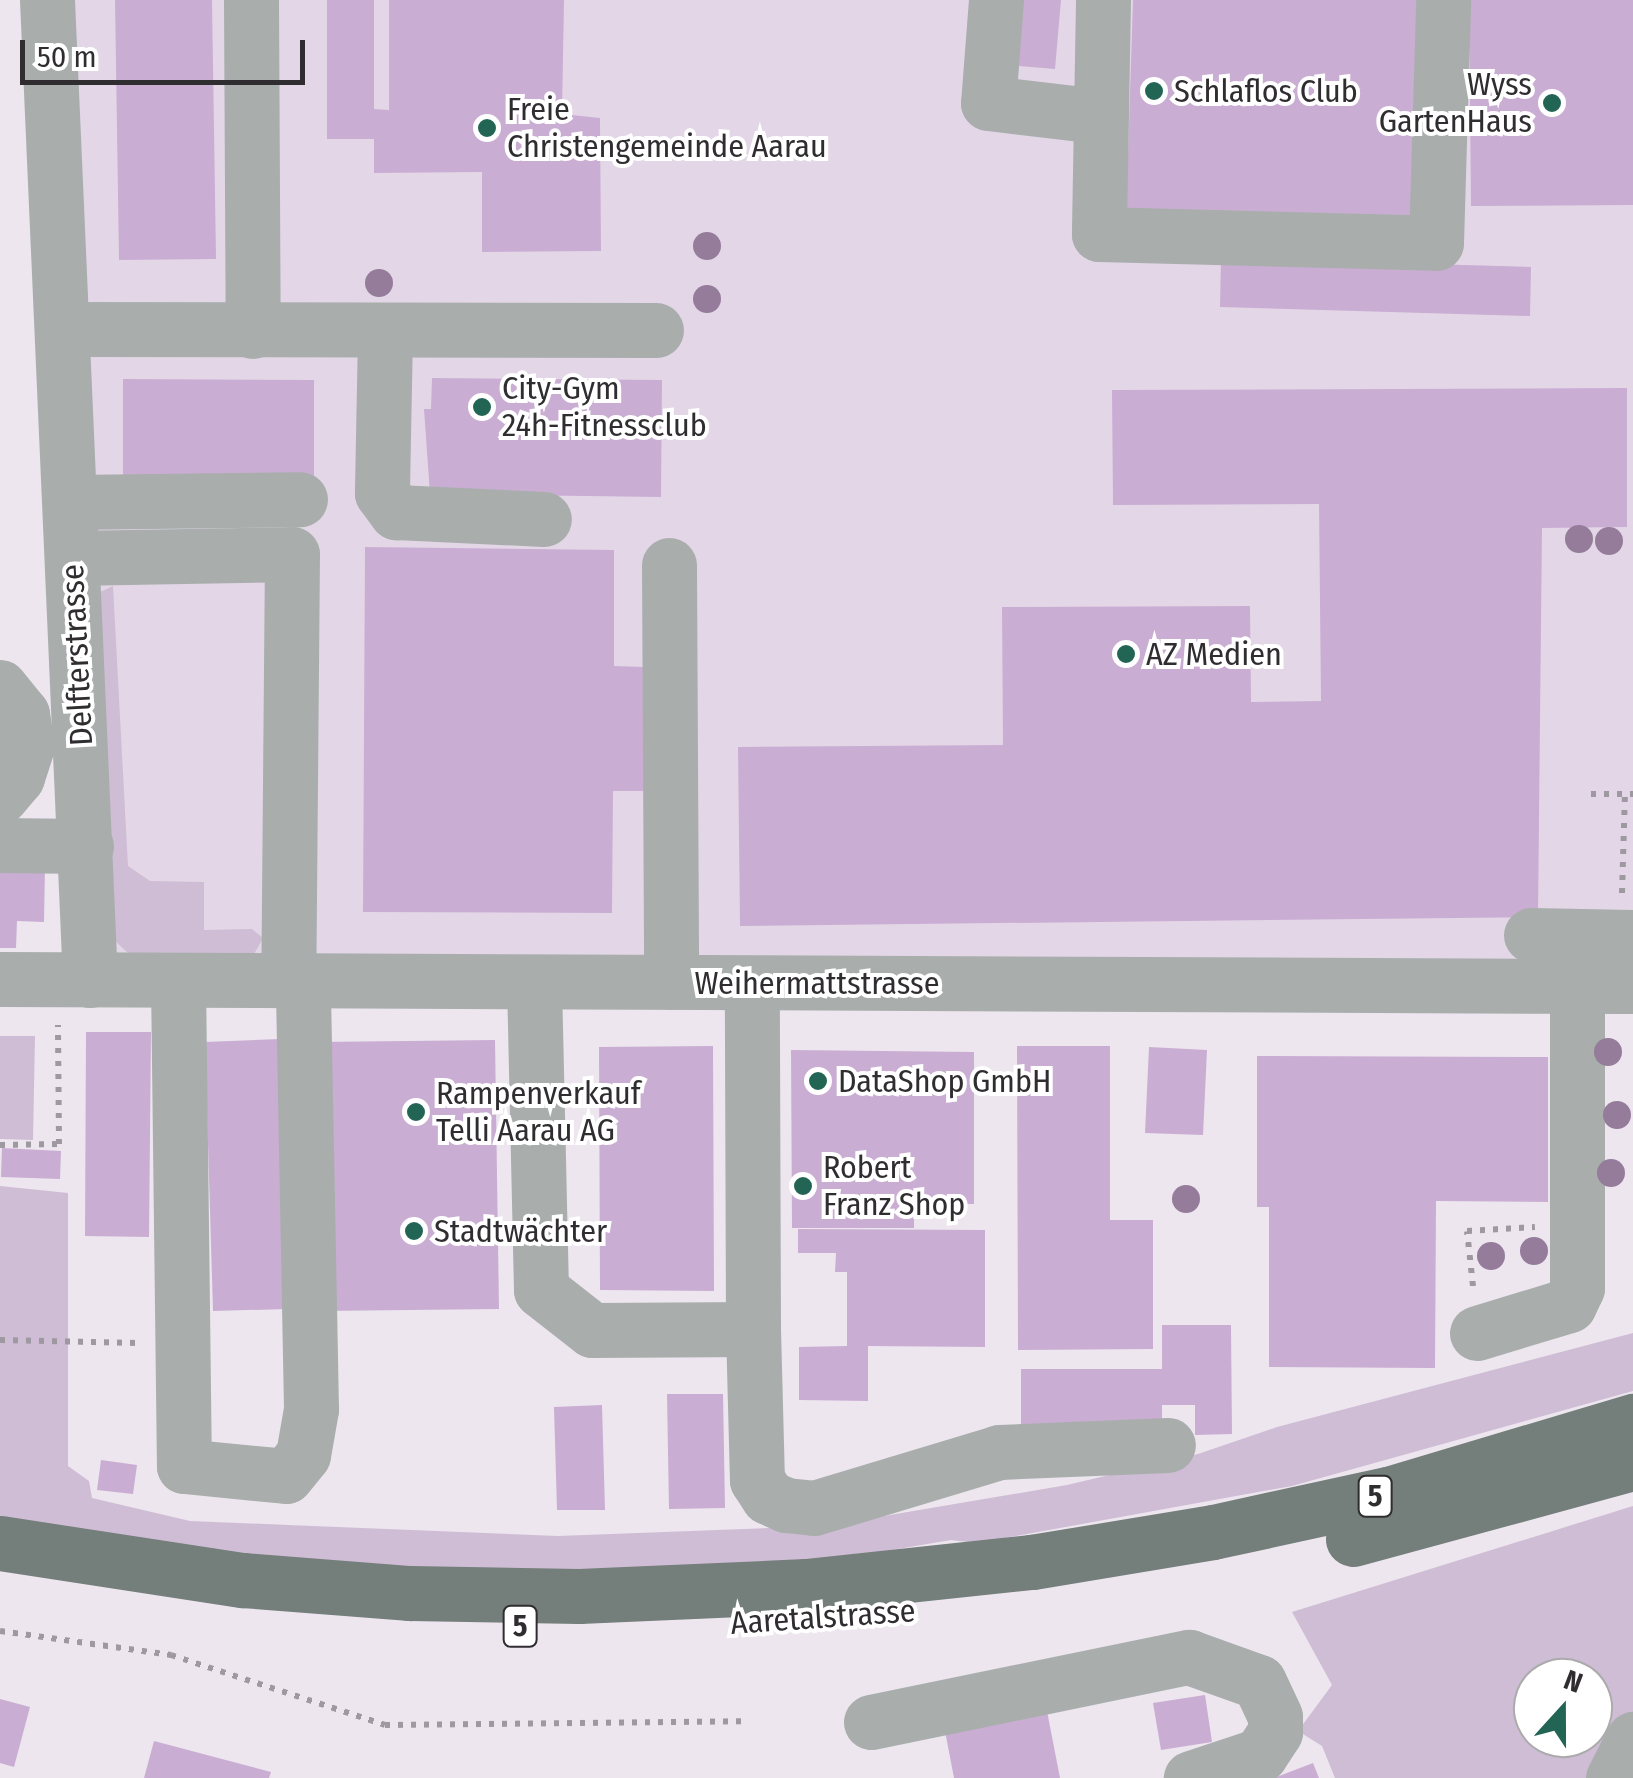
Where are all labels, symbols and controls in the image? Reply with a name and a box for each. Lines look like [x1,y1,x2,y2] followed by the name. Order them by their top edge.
[25,20,310,82] scale bar
[37,39,97,75] text: 50 m
[1379,66,1532,141] place label: Wyss GartenHaus
[1174,72,1358,110] place label: Schlaflos Club
[1143,80,1165,102] marker: Schlaflos Club
[507,91,827,166] place label: Freie Christengemeinde Aarau
[1541,92,1563,114] marker: Wyss GartenHaus
[476,117,498,139] marker: Freie Christengemeinde Aarau
[502,370,707,445] place label: City-Gym 24h-Fitnessclub
[471,396,493,418] marker: City-Gym 24h-Fitnessclub
[53,563,101,747] street label: Delfterstrasse
[1146,635,1282,673] place label: AZ Medien
[1115,643,1137,665] marker: AZ Medien
[694,964,940,1002] street label: Weihermattstrasse
[838,1062,1051,1100] place label: DataShop GmbH
[807,1070,829,1092] marker: DataShop GmbH
[436,1075,641,1150] place label: Rampenverkauf Telli Aarau AG
[405,1101,427,1123] marker: Rampenverkauf Telli Aarau AG
[823,1149,965,1224] place label: Robert Franz Shop
[792,1175,814,1197] marker: Robert Franz Shop
[434,1212,607,1250] place label: Stadtwächter
[403,1220,425,1242] marker: Stadtwächter
[1358,1471,1392,1521] road number: 5
[729,1591,917,1643] street label: Aaretalstrasse
[502,1601,538,1651] road number: 5
[1513,1658,1613,1758] north arrow
[1559,1663,1587,1700] text: N

